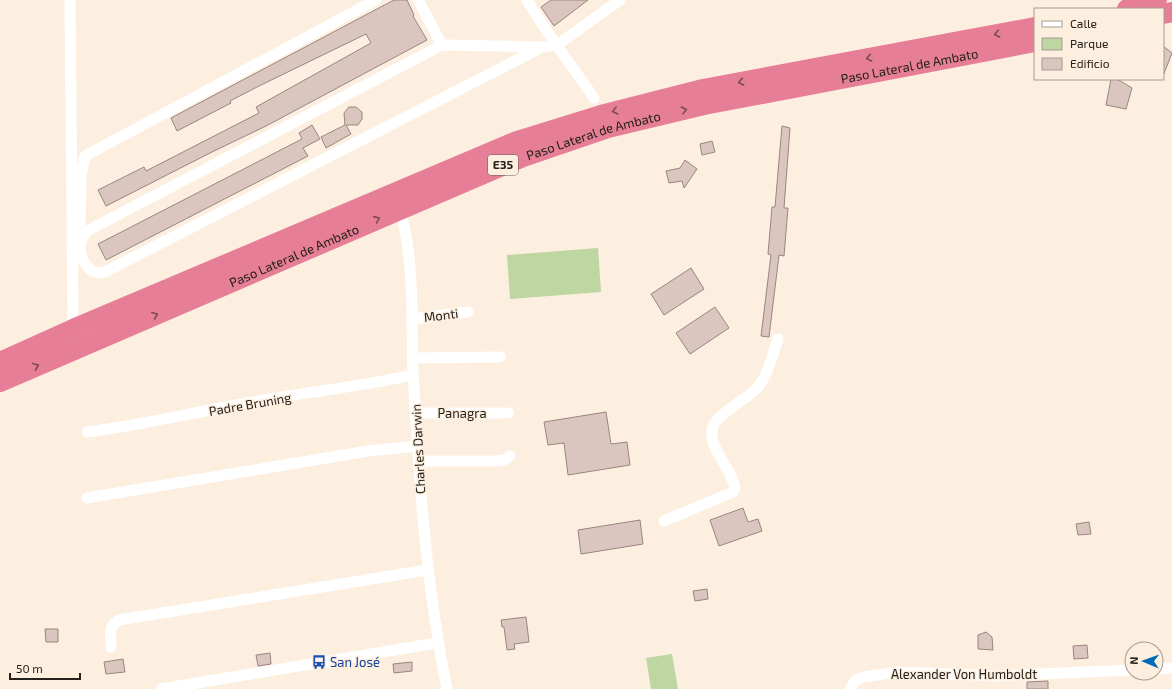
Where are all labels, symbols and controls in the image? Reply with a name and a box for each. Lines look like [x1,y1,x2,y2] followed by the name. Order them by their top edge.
[1034,8,1164,80] legend
[1070,16,1097,30] text: Calle
[994,29,1000,38] one-way arrow
[1070,36,1108,50] text: Parque
[839,45,980,87] street label: Paso Lateral de Ambato
[866,53,872,62] one-way arrow
[1070,56,1110,70] text: Edificio
[738,77,744,86] one-way arrow
[681,106,687,114] one-way arrow
[611,107,618,115] one-way arrow
[524,108,662,163] street label: Paso Lateral de Ambato
[488,155,518,175] road number: E35
[373,216,381,224] one-way arrow
[227,221,361,290] street label: Paso Lateral de Ambato
[423,305,459,325] street label: Monti
[151,312,159,320] one-way arrow
[31,363,39,371] one-way arrow
[208,389,292,419] street label: Padre Bruning
[408,404,428,494] street label: Charles Darwin
[437,405,487,421] street label: Panagra
[1124,641,1164,681] north arrow
[311,654,327,670] bus stop icon: San José
[330,654,380,670] place label: San José
[10,655,80,681] scale bar
[1127,656,1140,665] text: N
[16,661,43,675] text: 50 m
[891,666,1037,682] street label: Alexander Von Humboldt

